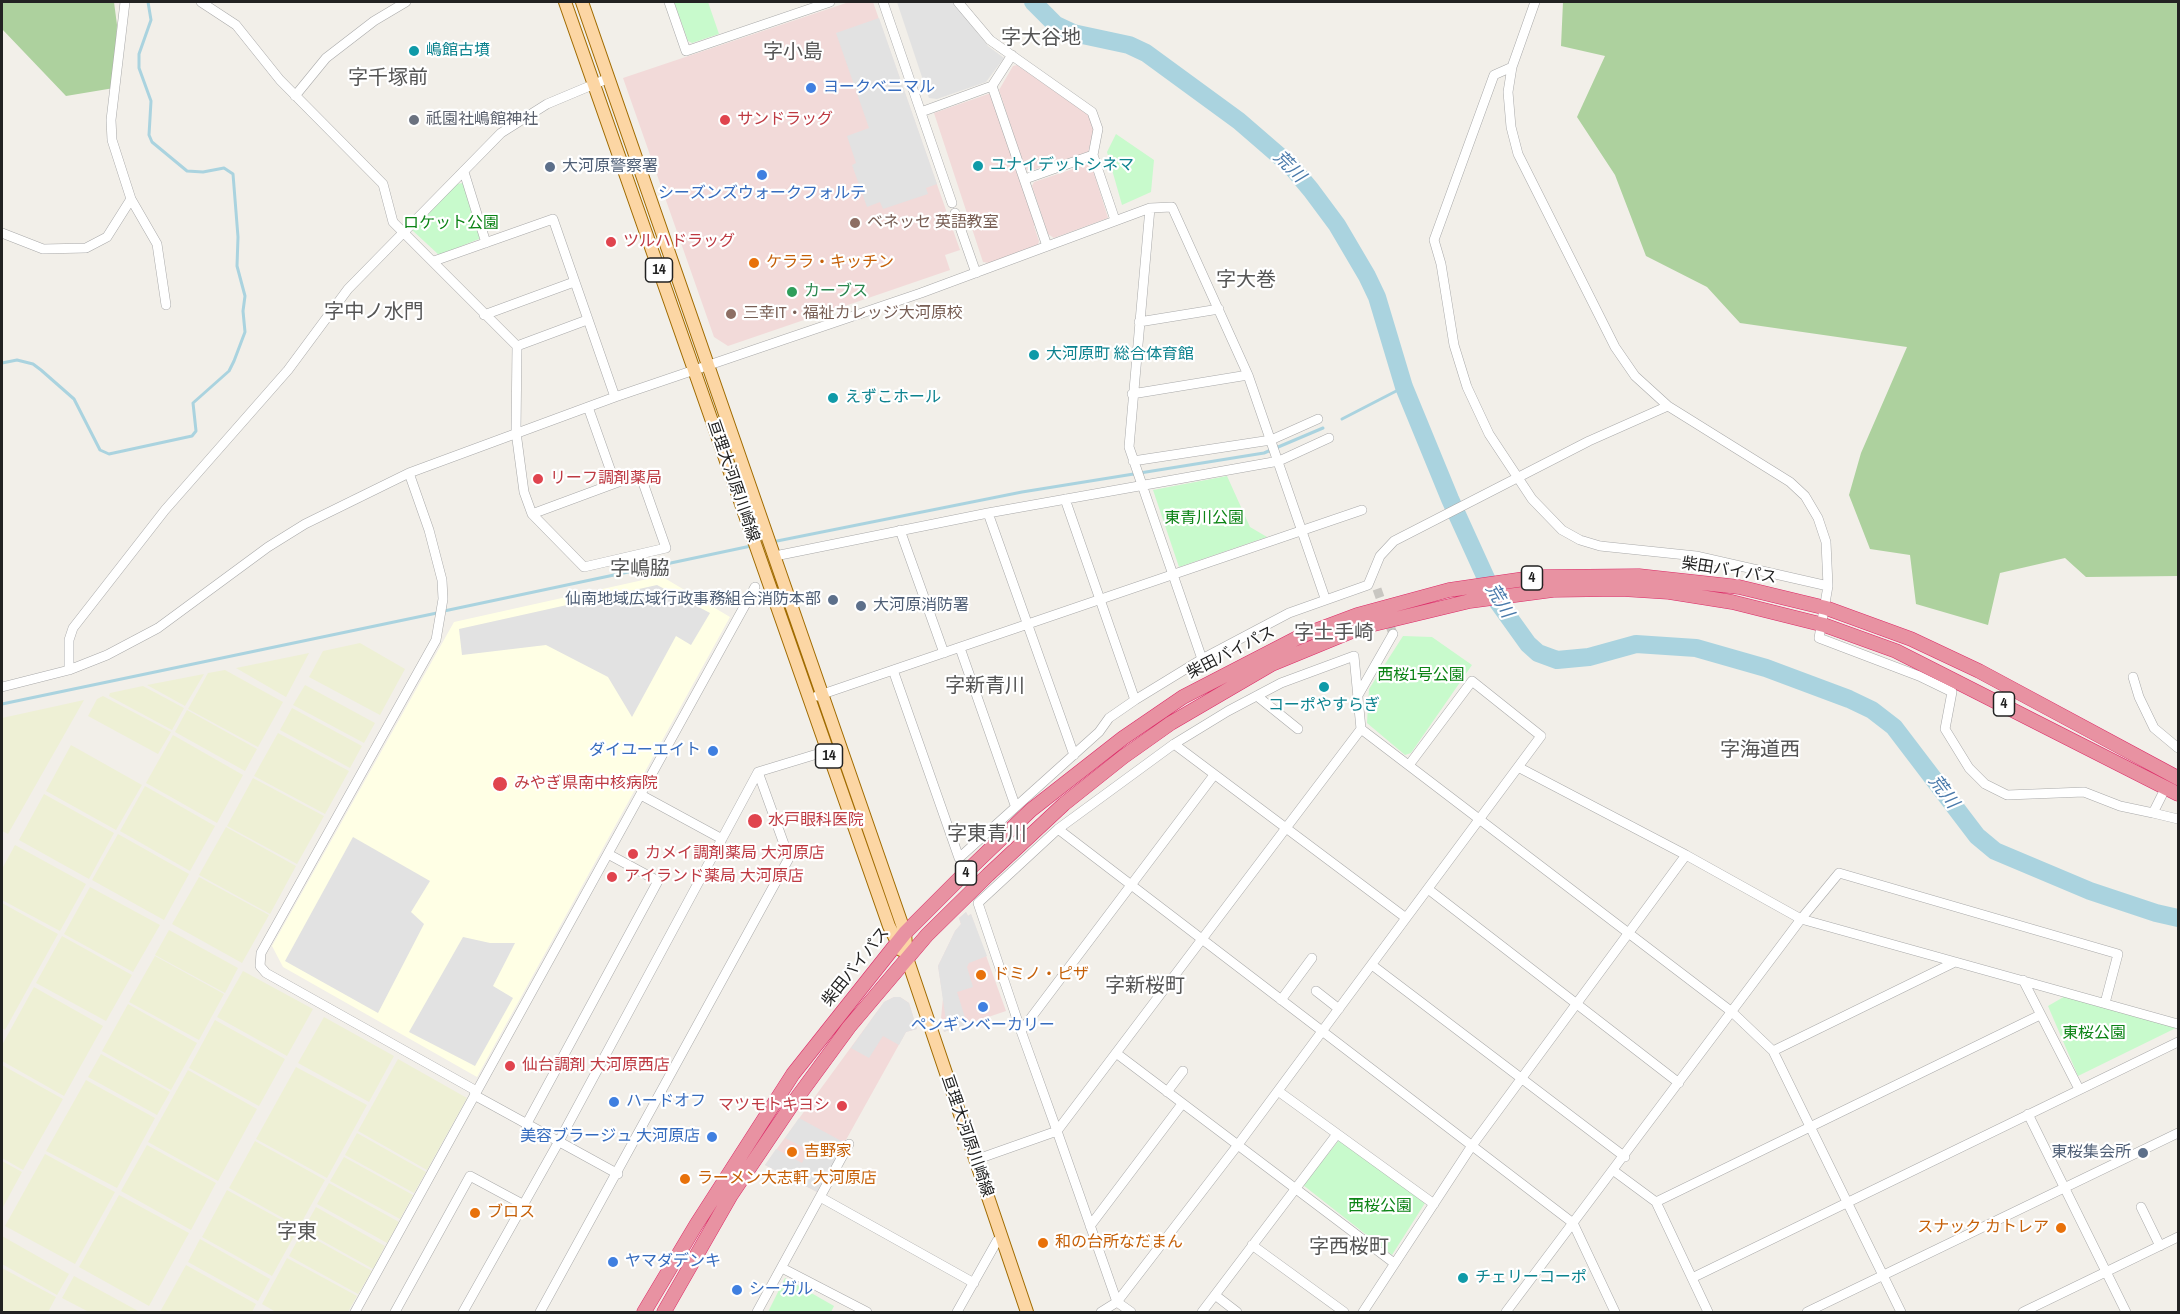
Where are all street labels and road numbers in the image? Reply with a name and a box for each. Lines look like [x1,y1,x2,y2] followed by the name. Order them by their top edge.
[646,258,672,282] road number: 14
[703,417,763,545] street label: 亘理大河原川崎線
[1680,554,1778,588] street label: 柴田バイパス
[1522,566,1543,590] road number: 4
[1184,623,1278,683] street label: 柴田バイパス
[1994,692,2014,716] road number: 4
[816,744,842,768] road number: 14
[956,861,976,885] road number: 4
[818,924,894,1010] street label: 柴田バイパス
[937,1072,997,1200] street label: 亘理大河原川崎線

